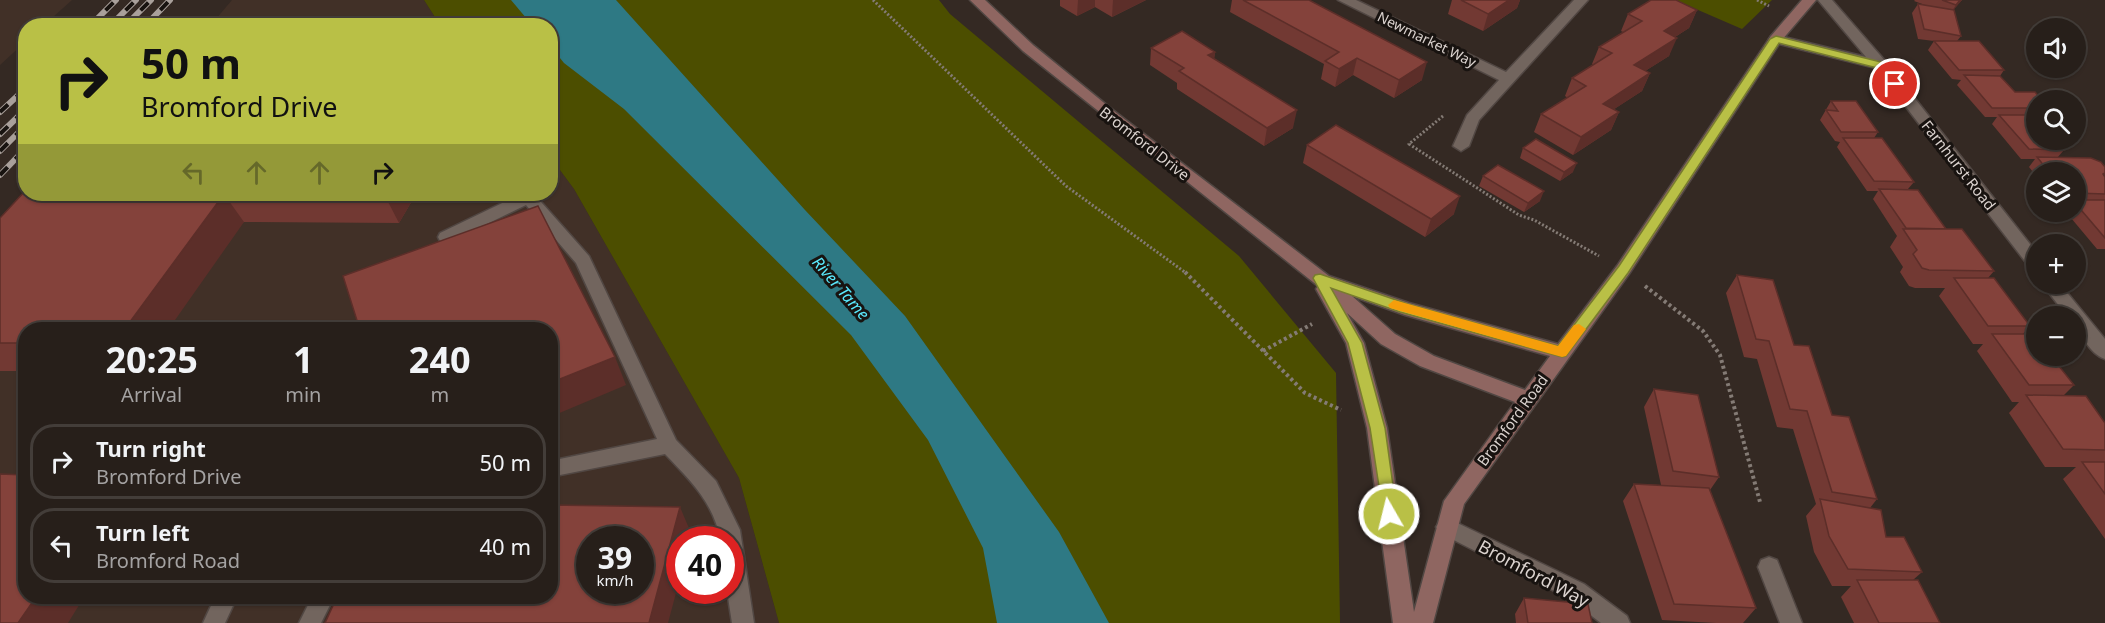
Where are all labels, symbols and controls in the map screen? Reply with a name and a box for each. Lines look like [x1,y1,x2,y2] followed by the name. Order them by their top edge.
[1374,7,1480,72] street label: Newmarket Way
[2026,18,2086,366] map controls
[2026,18,2086,78] button: sound
[141,34,241,91] text: 50 m
[42,42,120,120] icon: right
[1869,58,1920,109] pin
[1878,67,1911,100] icon: arrive
[141,88,337,125] text: Bromford Drive
[2026,90,2086,150] button: search
[1096,102,1194,184] street label: Bromford Drive
[1918,116,2000,214] street label: Farnhurst Road
[177,156,210,189] icon: left
[240,156,273,189] icon: ahead
[303,156,336,189] icon: ahead
[366,156,399,189] icon: right
[2026,162,2086,222] button: layers
[2026,234,2086,294] button: +
[807,252,875,324] water label: River Tame
[2026,306,2086,366] button: −
[105,335,198,384] text: 20:25
[293,335,314,384] text: 1
[409,335,471,384] text: 240
[1472,370,1552,470] street label: Bromford Road
[121,381,182,408] text: Arrival
[285,381,321,408] text: min
[430,381,449,408] text: m
[96,433,206,463] text: Turn right
[45,445,78,478] icon: right
[480,447,531,477] text: 50 m
[96,463,241,490] text: Bromford Drive
[1357,482,1421,546] position arrow
[96,517,190,547] text: Turn left
[666,526,744,604] speed limit sign: 40
[45,529,78,562] icon: left
[480,531,531,561] text: 40 m
[1474,534,1594,613] street label: Bromford Way
[598,537,632,578] text: 39
[96,547,240,574] text: Bromford Road
[597,570,633,590] text: km/h

